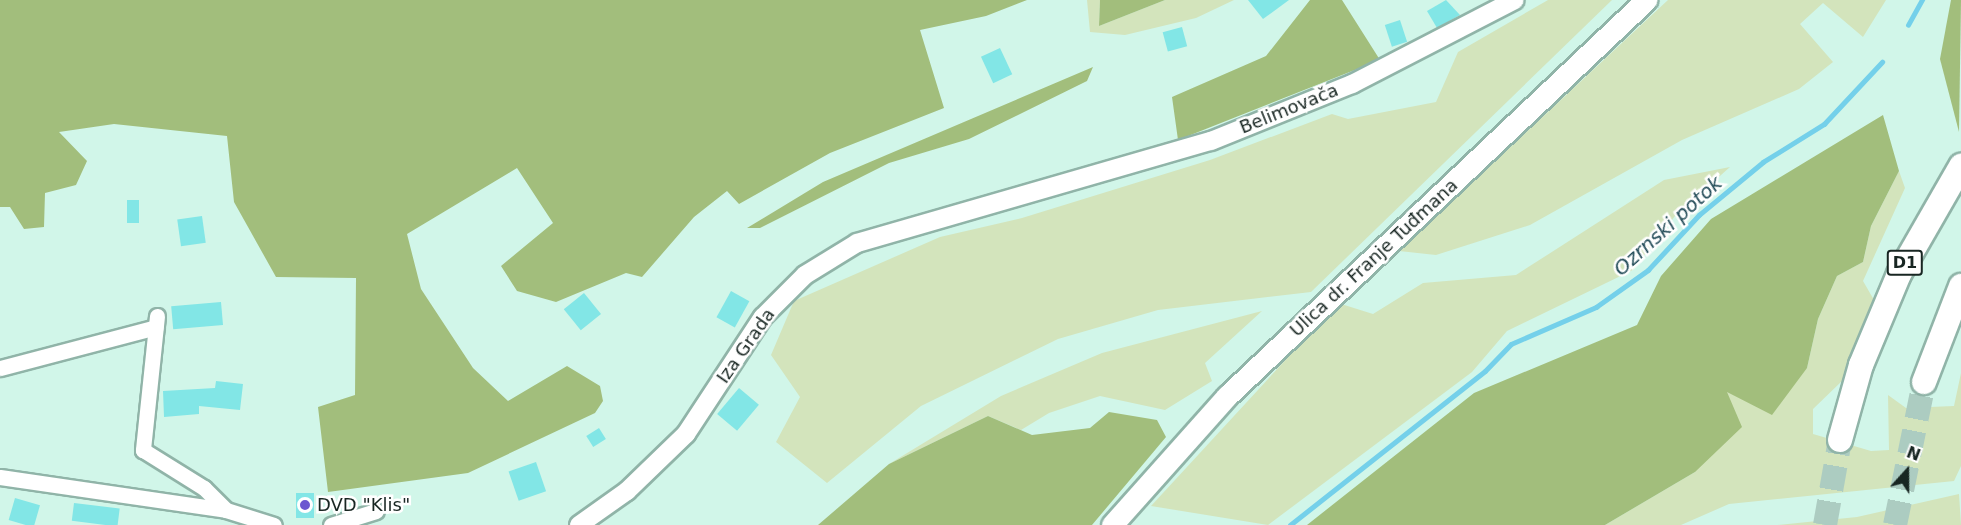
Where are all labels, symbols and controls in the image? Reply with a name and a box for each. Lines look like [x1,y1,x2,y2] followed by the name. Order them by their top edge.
[1236,79,1342,139] street label: Belimovača
[1609,171,1727,281] water label: Ozrnski potok
[1286,175,1462,341] street label: Ulica dr. Franje Tuđmana
[1886,250,1924,276] road number: D1
[712,304,780,388] street label: Iza Grada
[1877,441,1937,501] north arrow
[1904,442,1923,465] text: N
[317,494,410,516] place label: DVD "Klis"
[298,498,312,512] marker: DVD "Klis"

